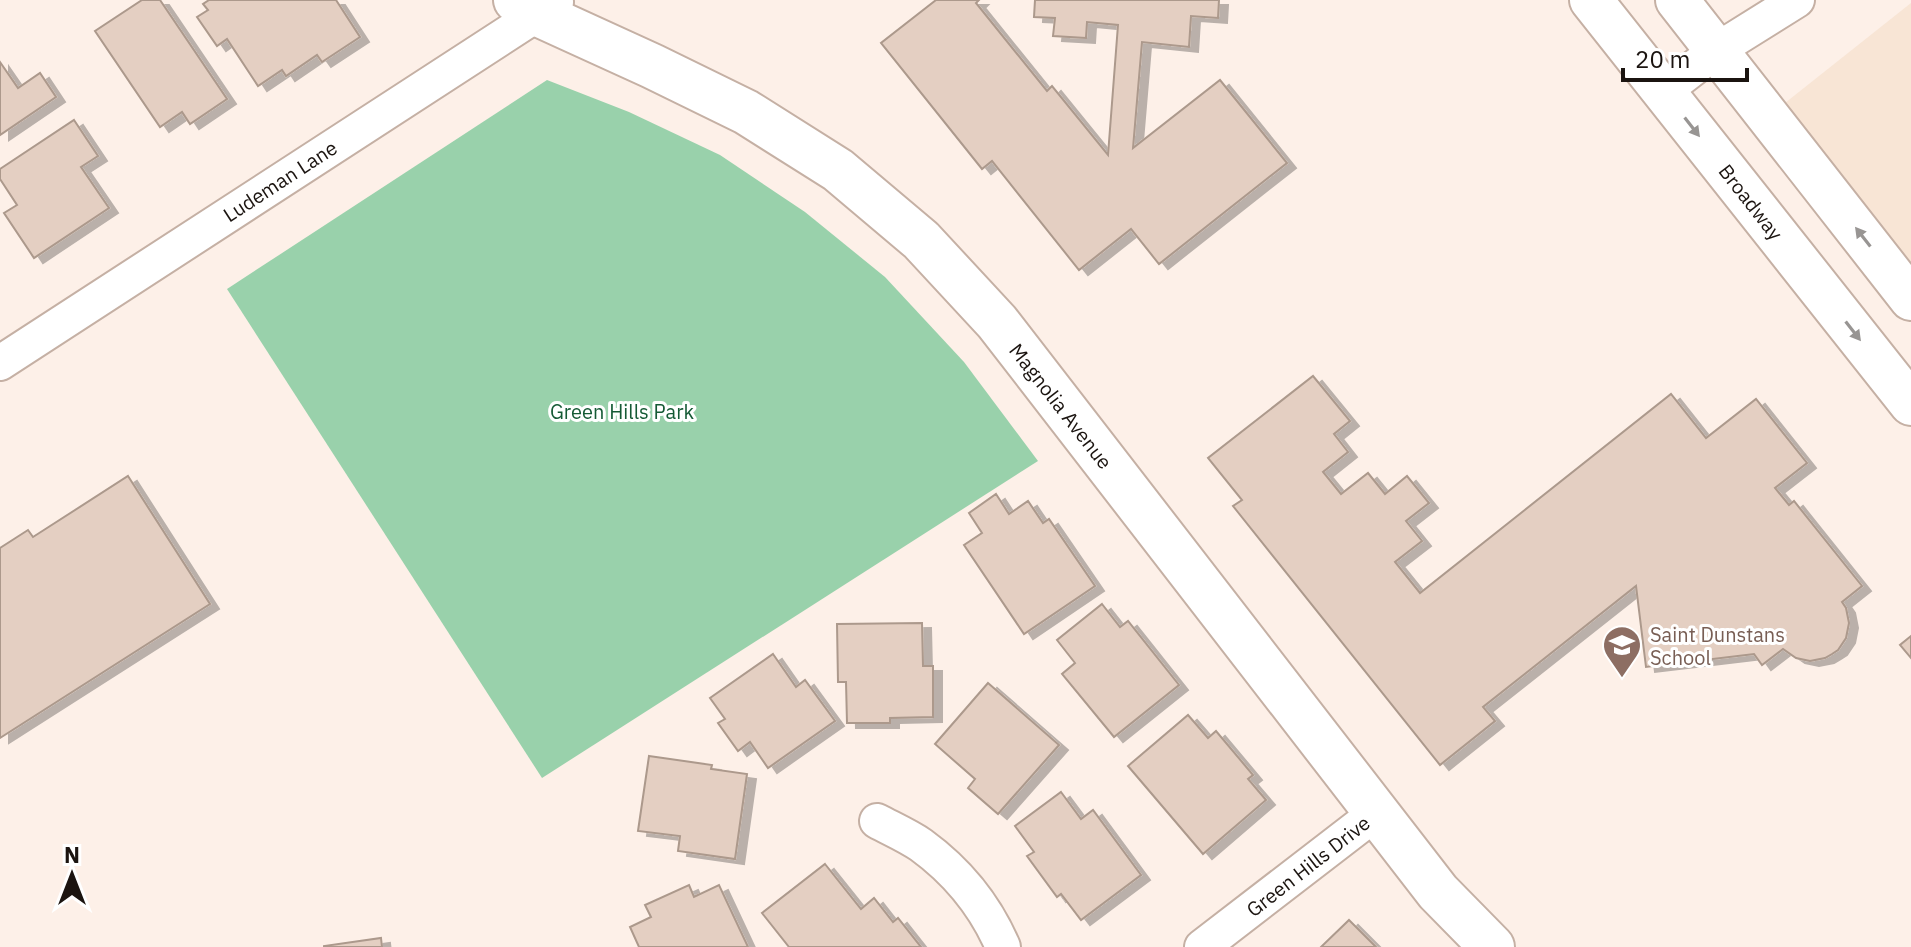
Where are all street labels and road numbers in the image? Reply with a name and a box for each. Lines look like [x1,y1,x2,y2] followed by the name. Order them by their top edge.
[218,134,342,228] street label: Ludeman Lane
[1713,158,1789,246] street label: Broadway
[1003,338,1119,474] street label: Magnolia Avenue
[1241,809,1375,923] street label: Green Hills Drive

